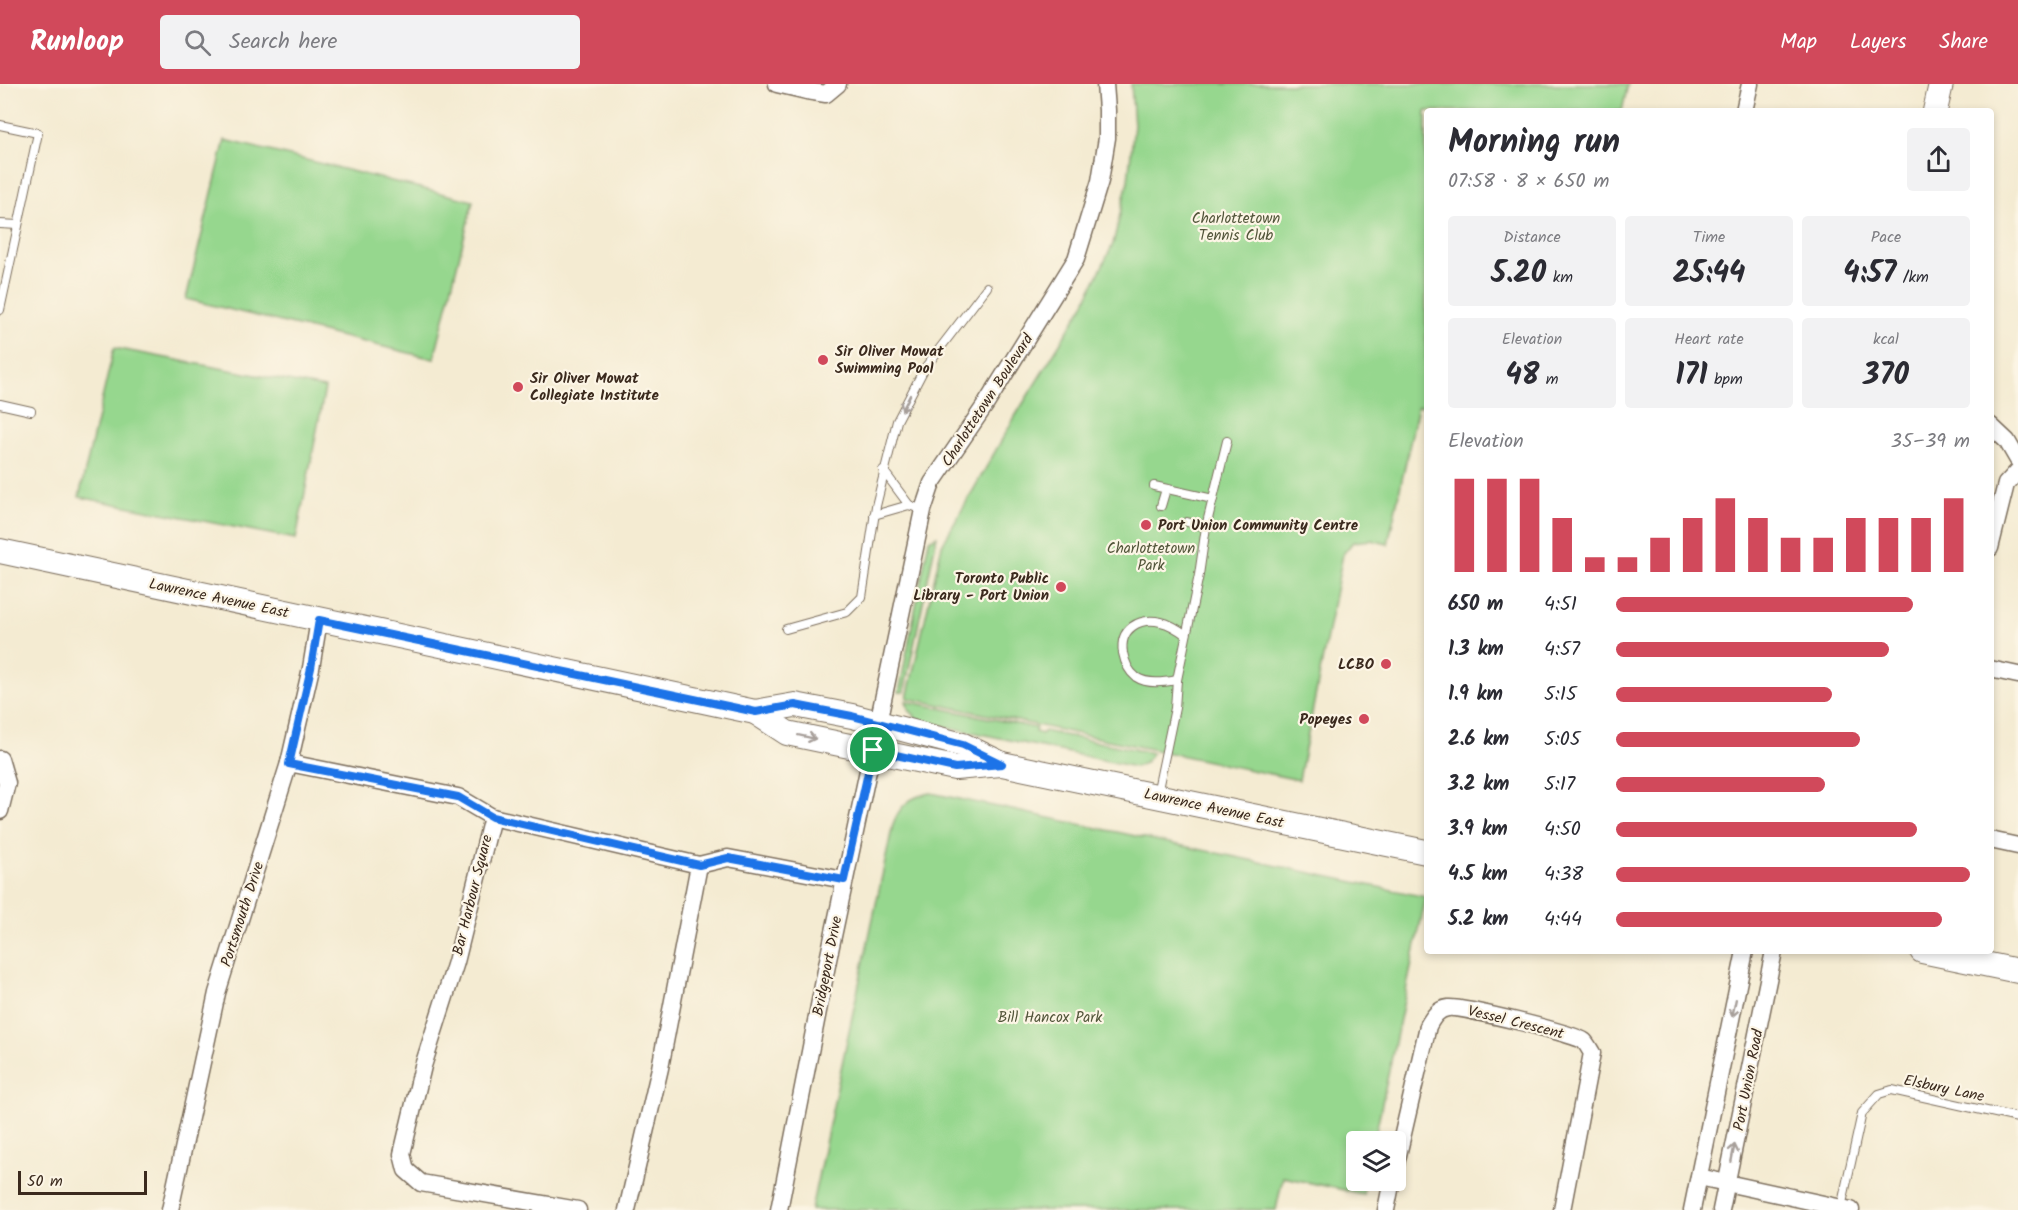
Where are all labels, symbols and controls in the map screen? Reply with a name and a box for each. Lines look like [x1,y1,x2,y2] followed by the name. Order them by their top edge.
[160,15,580,69] search box
[30,20,124,65] text: Runloop
[229,25,337,60] text: Search here
[181,26,214,59] icon: search
[1780,26,1817,59] text: Map
[1850,26,1906,59] text: Layers
[1939,26,1988,59] text: Share
[1448,117,1620,170] text: Morning run
[1907,128,1970,191] button: share
[1448,166,1609,198] text: 07:58 · 8 × 650 m
[1192,207,1280,248] park label: Charlottetown Tennis Club
[1503,225,1561,250] text: Distance
[1693,225,1725,250] text: Time
[1871,225,1901,250] text: Pace
[1491,250,1546,298] text: 5.20
[1673,250,1745,298] text: 25:44
[1843,250,1896,298] text: 4:57
[1546,265,1573,290] text: km
[1896,265,1929,290] text: /km
[1502,327,1562,352] text: Elevation
[1674,327,1744,352] text: Heart rate
[1873,327,1899,352] text: kcal
[936,329,1040,472] street label: Charlottetown Boulevard
[835,340,944,381] place label: Sir Oliver Mowat Swimming Pool
[1505,352,1539,400] text: 48
[1675,352,1708,400] text: 171
[1863,352,1909,400] text: 370
[816,353,830,367] marker: Sir Oliver Mowat Swimming Pool
[530,367,659,408] place label: Sir Oliver Mowat Collegiate Institute
[1539,367,1559,392] text: m
[1708,367,1743,392] text: bpm
[511,380,525,394] marker: Sir Oliver Mowat Collegiate Institute
[900,394,911,412] one-way arrow
[1448,426,1524,458] text: Elevation
[1891,426,1970,458] text: 35–39 m
[1158,514,1359,538] place label: Port Union Community Centre
[1139,518,1153,532] marker: Port Union Community Centre
[1107,537,1195,578] park label: Charlottetown Park
[913,567,1049,608] place label: Toronto Public Library - Port Union
[147,572,291,626] street label: Lawrence Avenue East
[1054,580,1068,594] marker: Toronto Public Library - Port Union
[1448,589,1503,621] text: 650 m
[1544,589,1577,621] text: 4:51
[1448,634,1504,666] text: 1.3 km
[1544,634,1580,666] text: 4:57
[1338,653,1375,677] place label: LCBO
[1379,657,1393,671] marker: LCBO
[1448,679,1503,711] text: 1.9 km
[1544,679,1577,711] text: 5:15
[1299,708,1352,732] place label: Popeyes
[1357,712,1371,726] marker: Popeyes
[847,724,898,775] pin
[1448,724,1509,756] text: 2.6 km
[1544,724,1580,756] text: 5:05
[797,732,817,743] one-way arrow
[856,733,889,766] icon: arrive
[1448,769,1509,801] text: 3.2 km
[1544,769,1575,801] text: 5:17
[1142,782,1286,836] street label: Lawrence Avenue East
[1448,814,1508,846] text: 3.9 km
[1544,814,1581,846] text: 4:50
[446,832,500,958] street label: Bar Harbour Square
[215,858,271,970] street label: Portsmouth Drive
[1448,859,1508,891] text: 4.5 km
[1544,859,1583,891] text: 4:38
[1448,904,1508,936] text: 5.2 km
[1544,904,1582,936] text: 4:44
[807,914,849,1018] street label: Bridgeport Drive
[1728,998,1739,1018] one-way arrow
[1465,999,1567,1047] street label: Vessel Crescent
[998,1006,1103,1030] park label: Bill Hancox Park
[1727,1027,1771,1133] street label: Port Union Road
[1901,1069,1987,1109] street label: Elsbury Lane
[1346,1131,1406,1191] map controls
[1346,1131,1406,1191] button: layers
[1728,1143,1739,1163] one-way arrow
[18,1168,147,1196] scale bar
[27,1169,63,1194] text: 50 m

